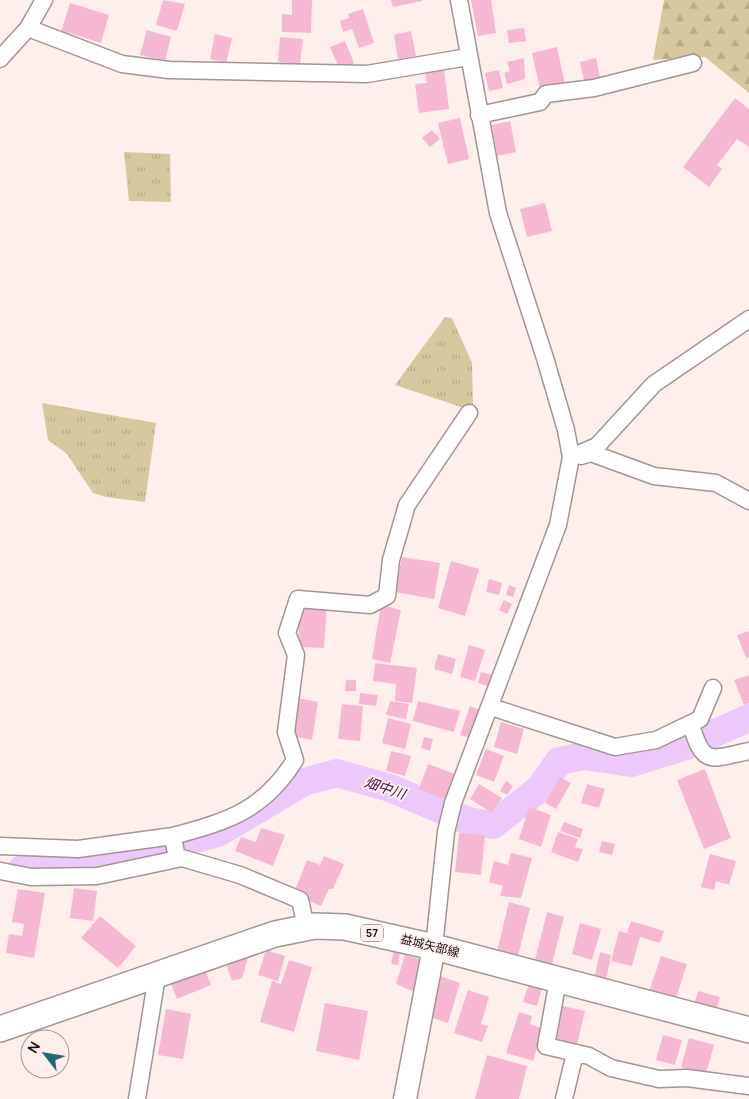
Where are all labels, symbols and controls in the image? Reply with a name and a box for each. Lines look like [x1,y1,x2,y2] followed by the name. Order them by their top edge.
[362,772,410,804] water label: 畑中川
[361,924,383,941] road number: 57
[399,930,461,961] street label: 益城矢部線
[20,1029,70,1079] north arrow
[23,1038,44,1056] text: N

